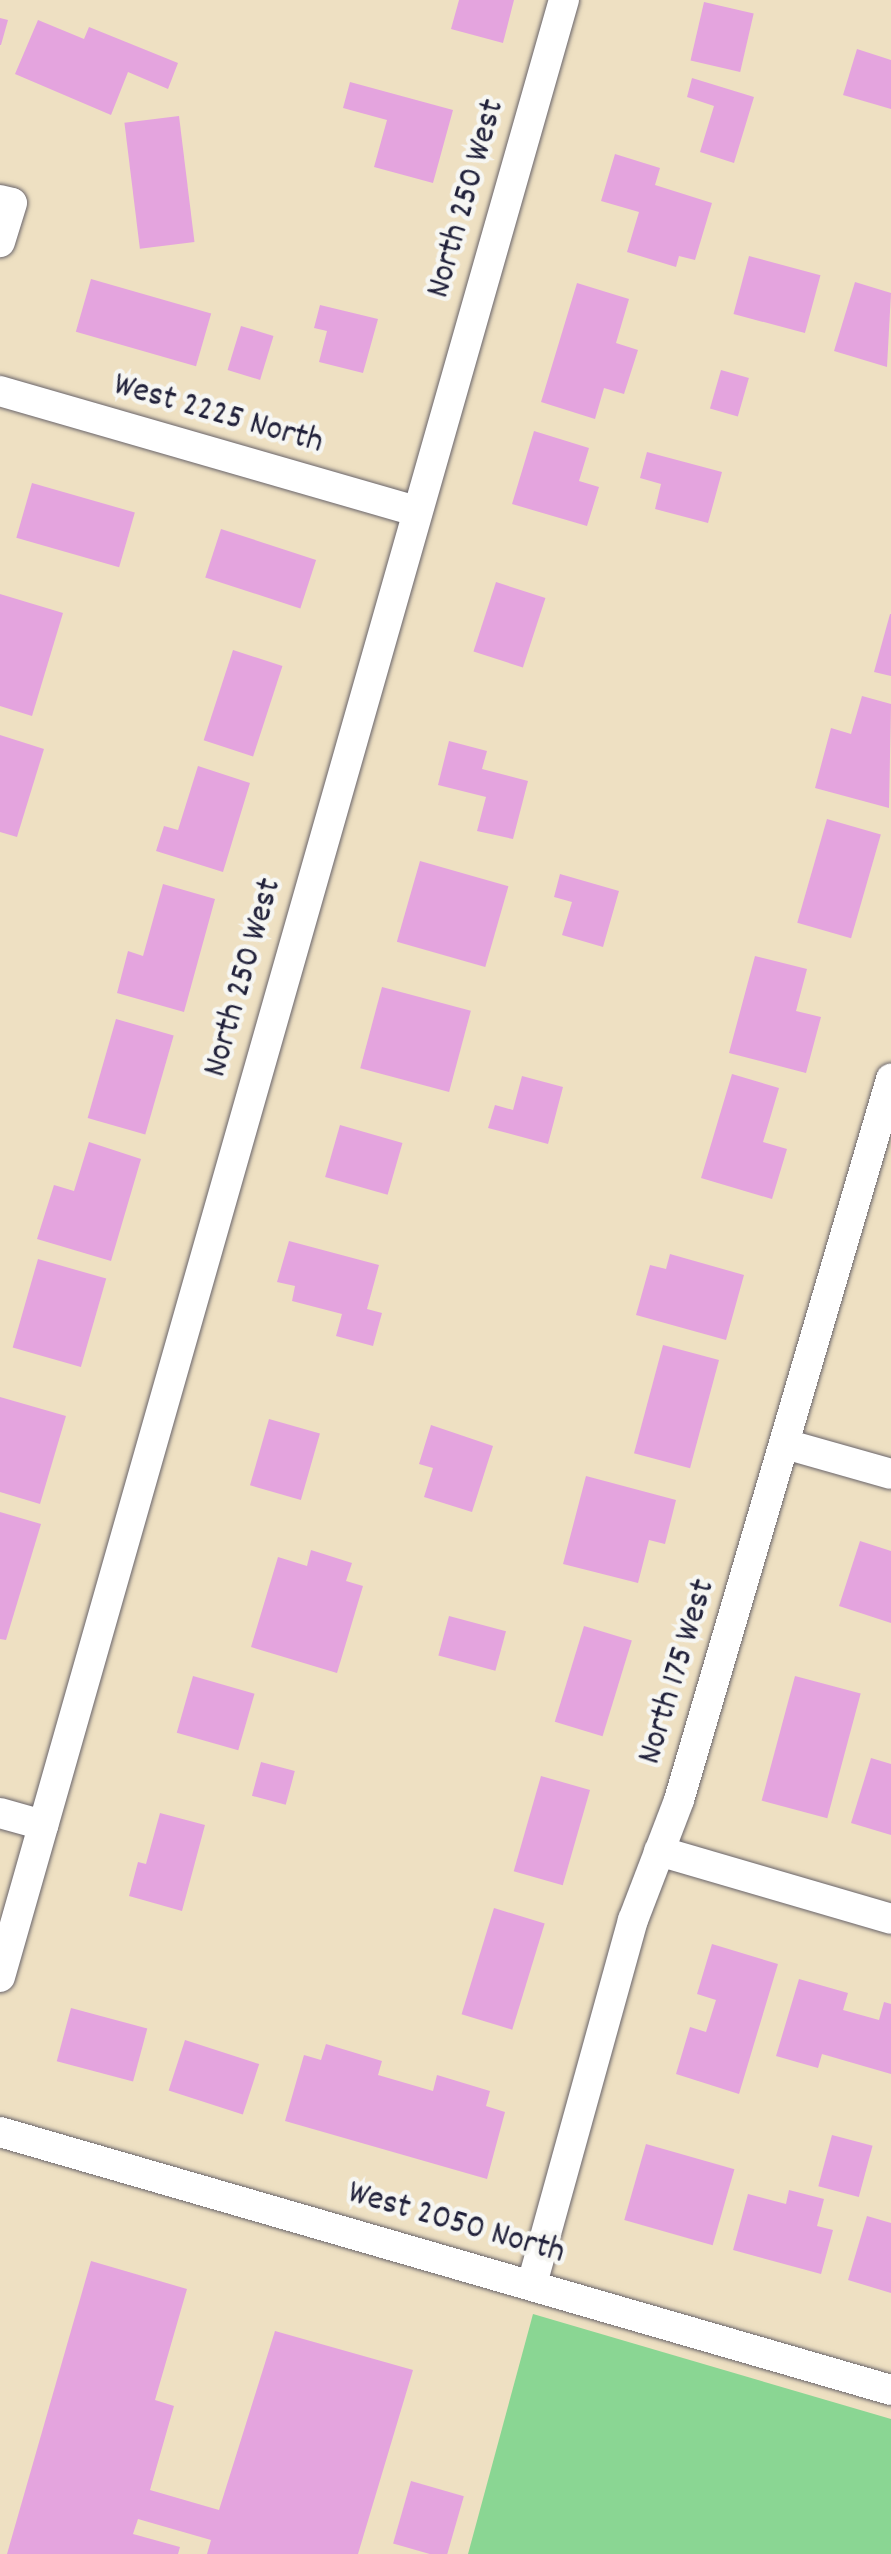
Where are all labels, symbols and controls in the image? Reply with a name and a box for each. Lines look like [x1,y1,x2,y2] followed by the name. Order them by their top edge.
[419,95,515,303] street label: North 250 West
[108,365,328,465] street label: West 2225 North
[196,874,292,1082] street label: North 250 West
[630,1574,726,1770] street label: North 175 West
[343,2173,569,2275] street label: West 2050 North

